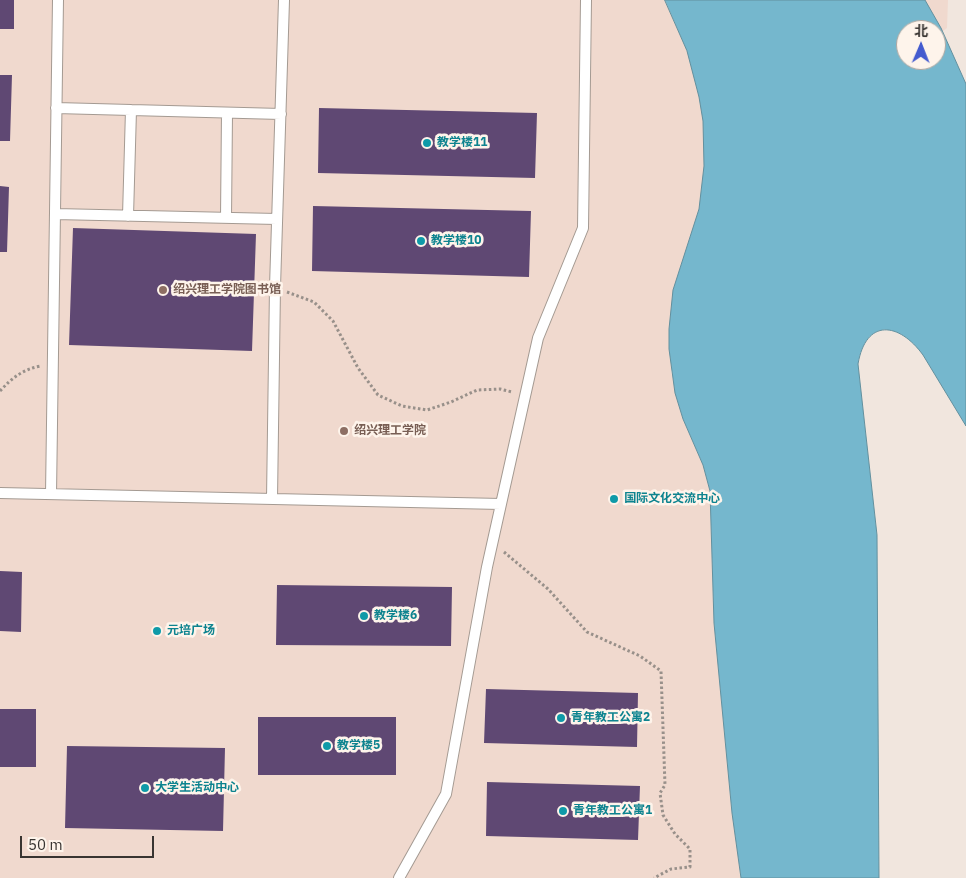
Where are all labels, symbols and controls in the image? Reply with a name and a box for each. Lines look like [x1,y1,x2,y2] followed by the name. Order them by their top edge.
[896,20,946,70] north arrow
[914,22,928,40] text: 北
[437,136,487,150] place label: 教学楼11
[421,137,433,149] marker: 教学楼11
[431,234,481,248] place label: 教学楼10
[415,235,427,247] marker: 教学楼10
[173,283,281,297] place label: 绍兴理工学院图书馆
[157,284,169,296] marker: 绍兴理工学院图书馆
[354,424,426,438] place label: 绍兴理工学院
[338,425,350,437] marker: 绍兴理工学院
[624,492,720,506] place label: 国际文化交流中心
[608,493,620,505] marker: 国际文化交流中心
[374,609,417,623] place label: 教学楼6
[358,610,370,622] marker: 教学楼6
[167,624,215,638] place label: 元培广场
[151,625,163,637] marker: 元培广场
[571,711,650,725] place label: 青年教工公寓2
[555,712,567,724] marker: 青年教工公寓2
[337,739,380,753] place label: 教学楼5
[321,740,333,752] marker: 教学楼5
[155,781,239,795] place label: 大学生活动中心
[139,782,151,794] marker: 大学生活动中心
[573,804,652,818] place label: 青年教工公寓1
[557,805,569,817] marker: 青年教工公寓1
[22,826,156,858] scale bar
[28,835,63,854] text: 50 m

